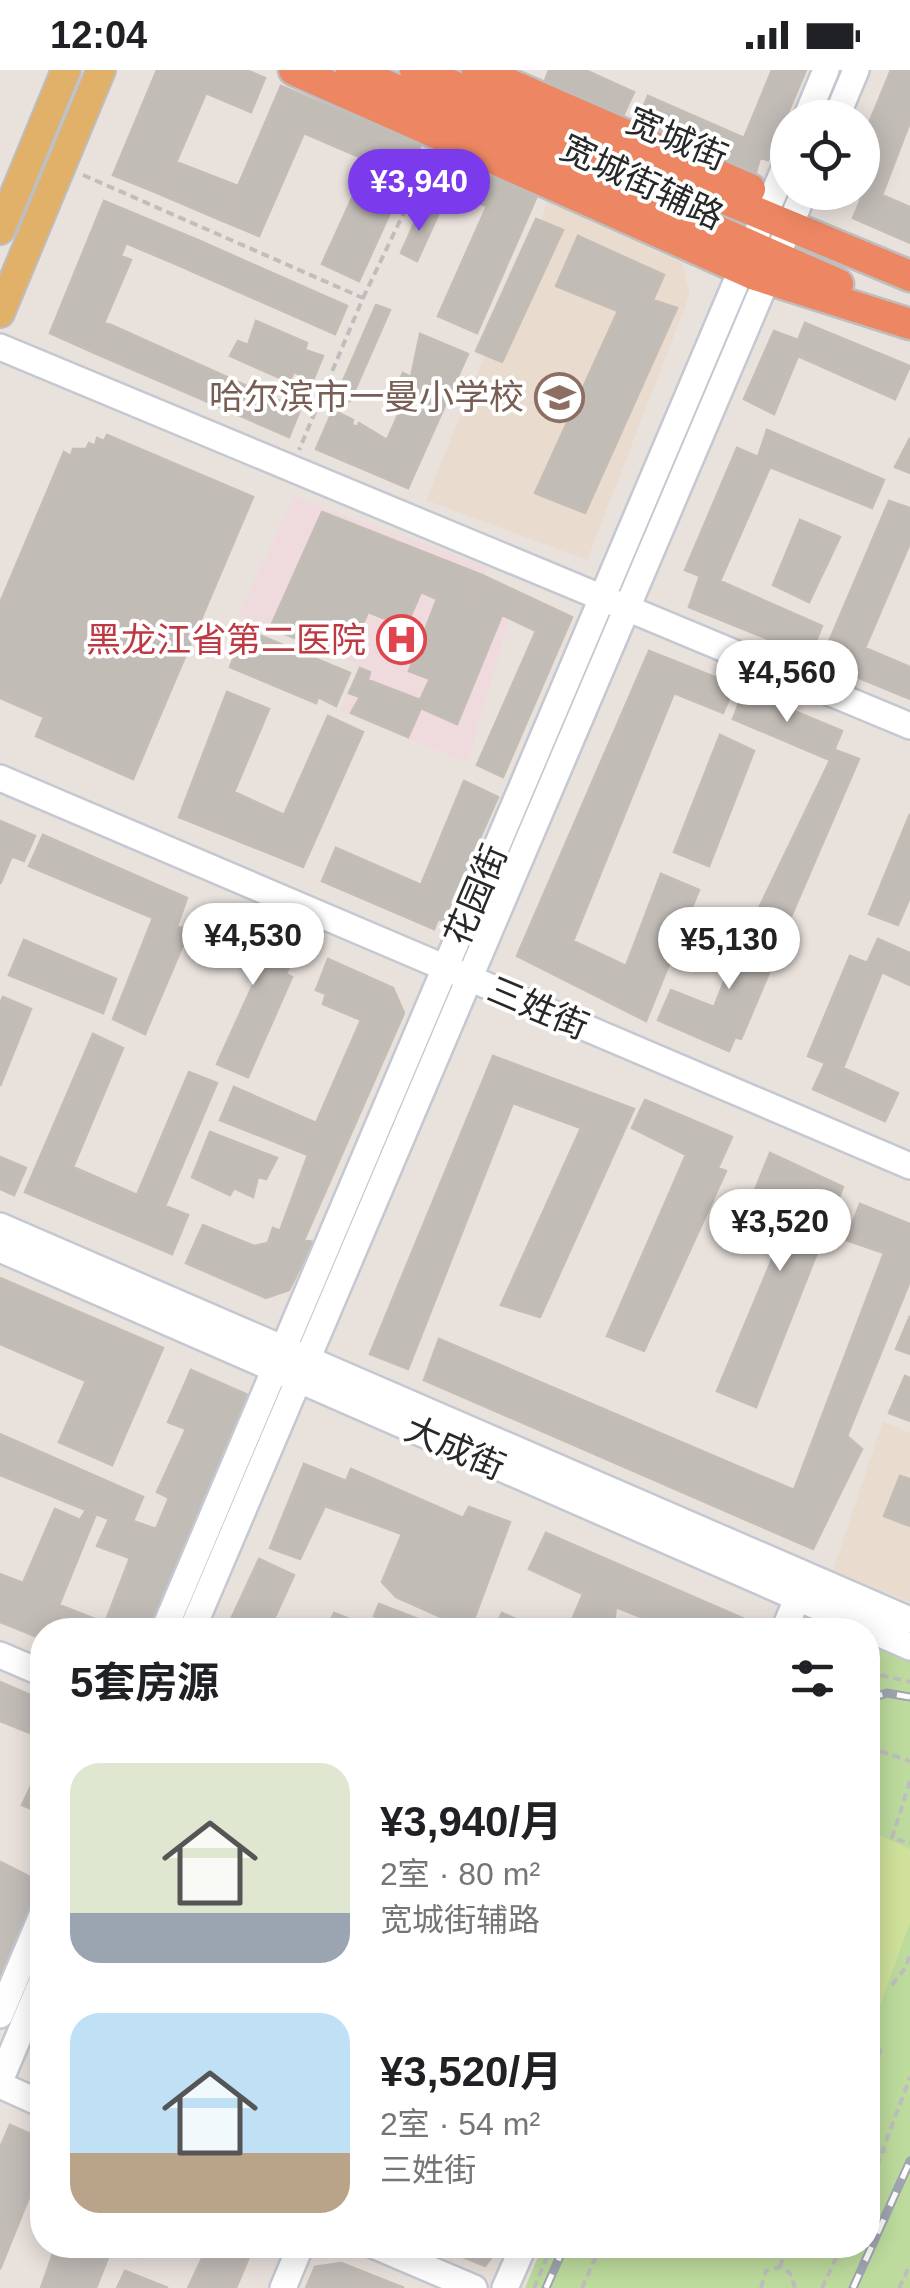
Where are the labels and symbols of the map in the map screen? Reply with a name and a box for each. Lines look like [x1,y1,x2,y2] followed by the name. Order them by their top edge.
[621,100,733,177] street label: 宽城街
[555,127,730,236] street label: 宽城街辅路
[338,149,500,234] pin: ¥3,940
[533,371,585,423] school or university icon: 哈尔滨市一曼小学校
[209,377,524,416] place label: 哈尔滨市一曼小学校
[375,614,427,666] hospital icon: 黑龙江省第二医院
[86,620,366,659] place label: 黑龙江省第二医院
[706,640,868,725] pin: ¥4,560
[437,839,514,951] street label: 花园街
[172,903,334,988] pin: ¥4,530
[648,907,810,992] pin: ¥5,130
[482,969,594,1046] street label: 三姓街
[699,1189,861,1274] pin: ¥3,520
[399,1408,511,1487] street label: 大成街

